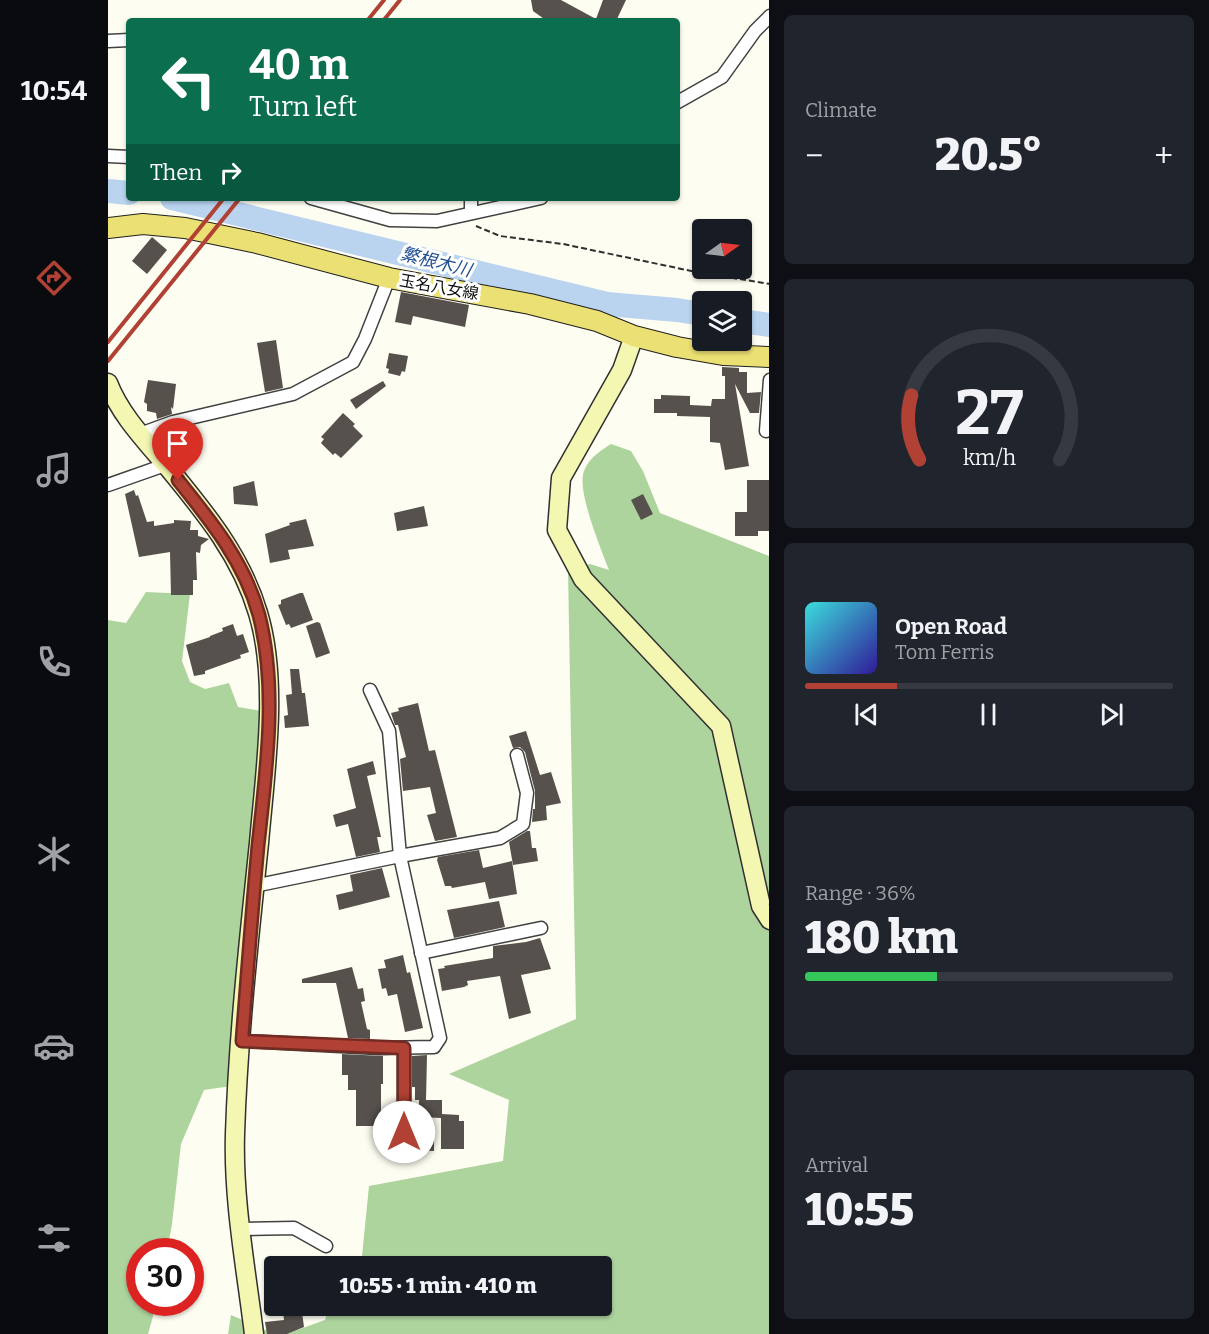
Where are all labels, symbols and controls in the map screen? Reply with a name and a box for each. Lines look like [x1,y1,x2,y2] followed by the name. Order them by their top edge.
[249,40,349,90] text: 40 m
[150,42,228,120] icon: left
[21,75,87,107] text: 10:54
[249,91,357,123] text: Turn left
[805,98,877,122] text: Climate
[935,128,1043,182] text: 20.5°
[805,136,823,176] text: −
[1154,136,1173,176] text: +
[214,156,247,189] icon: right
[150,159,202,186] text: Then
[692,219,752,279] north arrow
[692,219,752,351] map controls
[398,243,476,282] water label: 繁根木川
[33,257,75,299] icon: directions
[398,271,480,303] street label: 玉名八女線
[692,291,752,351] button: layers
[955,376,1023,451] text: 27
[152,418,203,480] pin
[161,427,194,460] icon: arrive
[962,446,1016,472] text: km/h
[33,449,75,491] icon: music
[895,613,1007,640] text: Open Road
[895,640,994,664] text: Tom Ferris
[33,641,75,683] icon: phone
[850,698,883,731] icon: previous
[972,698,1005,731] icon: pause
[1095,698,1128,731] icon: next
[33,833,75,875] icon: climate
[805,881,916,905] text: Range · 36%
[805,911,958,965] text: 180 km
[33,1025,75,1067] icon: car
[372,1100,436,1164] position arrow
[805,1153,868,1177] text: Arrival
[805,1183,914,1237] text: 10:55
[33,1217,75,1259] icon: filters
[126,1238,204,1316] speed limit sign: 30
[339,1272,537,1299] text: 10:55 · 1 min · 410 m

